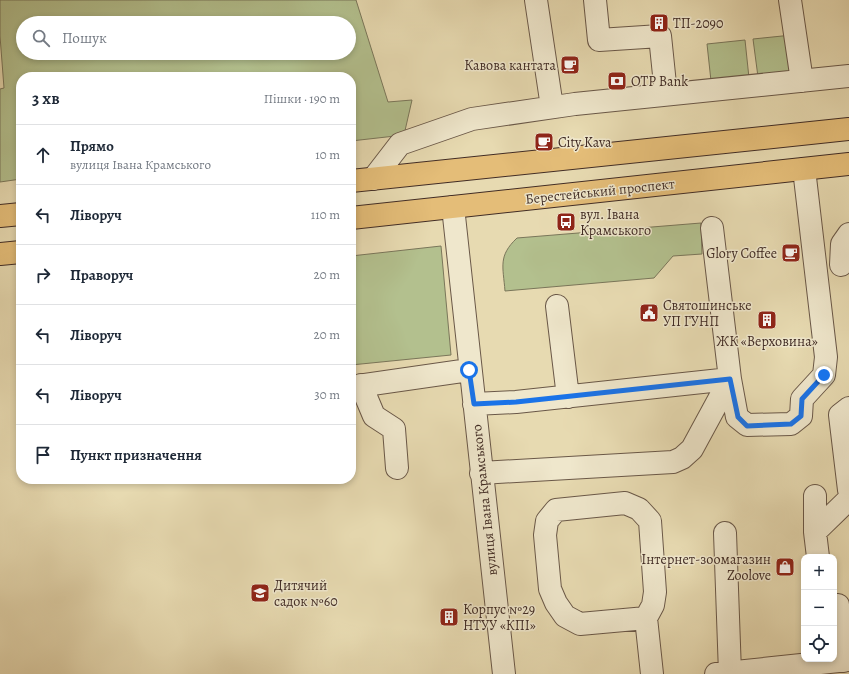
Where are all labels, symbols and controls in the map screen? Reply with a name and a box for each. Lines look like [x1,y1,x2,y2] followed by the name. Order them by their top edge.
[648,12,670,34] building icon: ТП-2090
[673,14,723,33] place label: ТП-2090
[16,16,356,60] search box
[30,27,52,49] icon: search
[62,28,107,48] text: Пошук
[559,54,581,76] cafe icon: Кавова кантата
[464,56,557,75] place label: Кавова кантата
[606,70,628,92] bank icon: OTP Bank
[631,72,688,91] place label: OTP Bank
[32,87,60,110] text: 3 хв
[264,90,340,107] text: Пішки · 190 m
[533,131,555,153] cafe icon: City Kava
[558,133,612,152] place label: City Kava
[70,136,114,156] text: Прямо
[32,144,54,166] icon: ahead
[315,146,340,163] text: 10 m
[70,156,211,173] text: вулиця Івана Крамського
[524,174,676,209] street label: Берестейський проспект
[32,204,54,226] icon: left
[70,205,122,225] text: Ліворуч
[580,205,651,240] place label: вул. Івана Крамського
[311,206,340,223] text: 110 m
[555,211,577,233] bus stop icon: вул. Івана Крамського
[780,242,802,264] cafe icon: Glory Coffee
[706,244,777,263] place label: Glory Coffee
[32,264,54,286] icon: right
[70,265,133,285] text: Праворуч
[314,266,340,283] text: 20 m
[663,296,752,331] place label: Святошинське УП ГУНП
[638,302,660,324] public building icon: Святошинське УП ГУНП
[756,309,778,331] building icon: ЖК «Верховина»
[32,324,54,346] icon: left
[70,325,122,345] text: Ліворуч
[314,326,340,343] text: 20 m
[716,332,818,351] place label: ЖК «Верховина»
[460,361,478,379] route start
[815,366,833,384] route end
[32,384,54,406] icon: left
[70,385,122,405] text: Ліворуч
[314,386,340,403] text: 30 m
[467,423,502,576] street label: вулиця Івана Крамського
[32,444,54,466] icon: arrive
[70,445,202,465] text: Пункт призначення
[641,550,771,585] place label: Інтернет-зоомагазин Zoolove
[801,554,837,662] map controls
[801,554,837,590] button: +
[774,556,796,578] shop icon: Інтернет-зоомагазин Zoolove
[274,576,338,611] place label: Дитячий садок №60
[249,582,271,604] school or university icon: Дитячий садок №60
[801,590,837,626] button: −
[463,600,536,635] place label: Корпус №29 НТУУ «КПІ»
[438,606,460,628] building icon: Корпус №29 НТУУ «КПІ»
[801,626,837,662] button: locate

